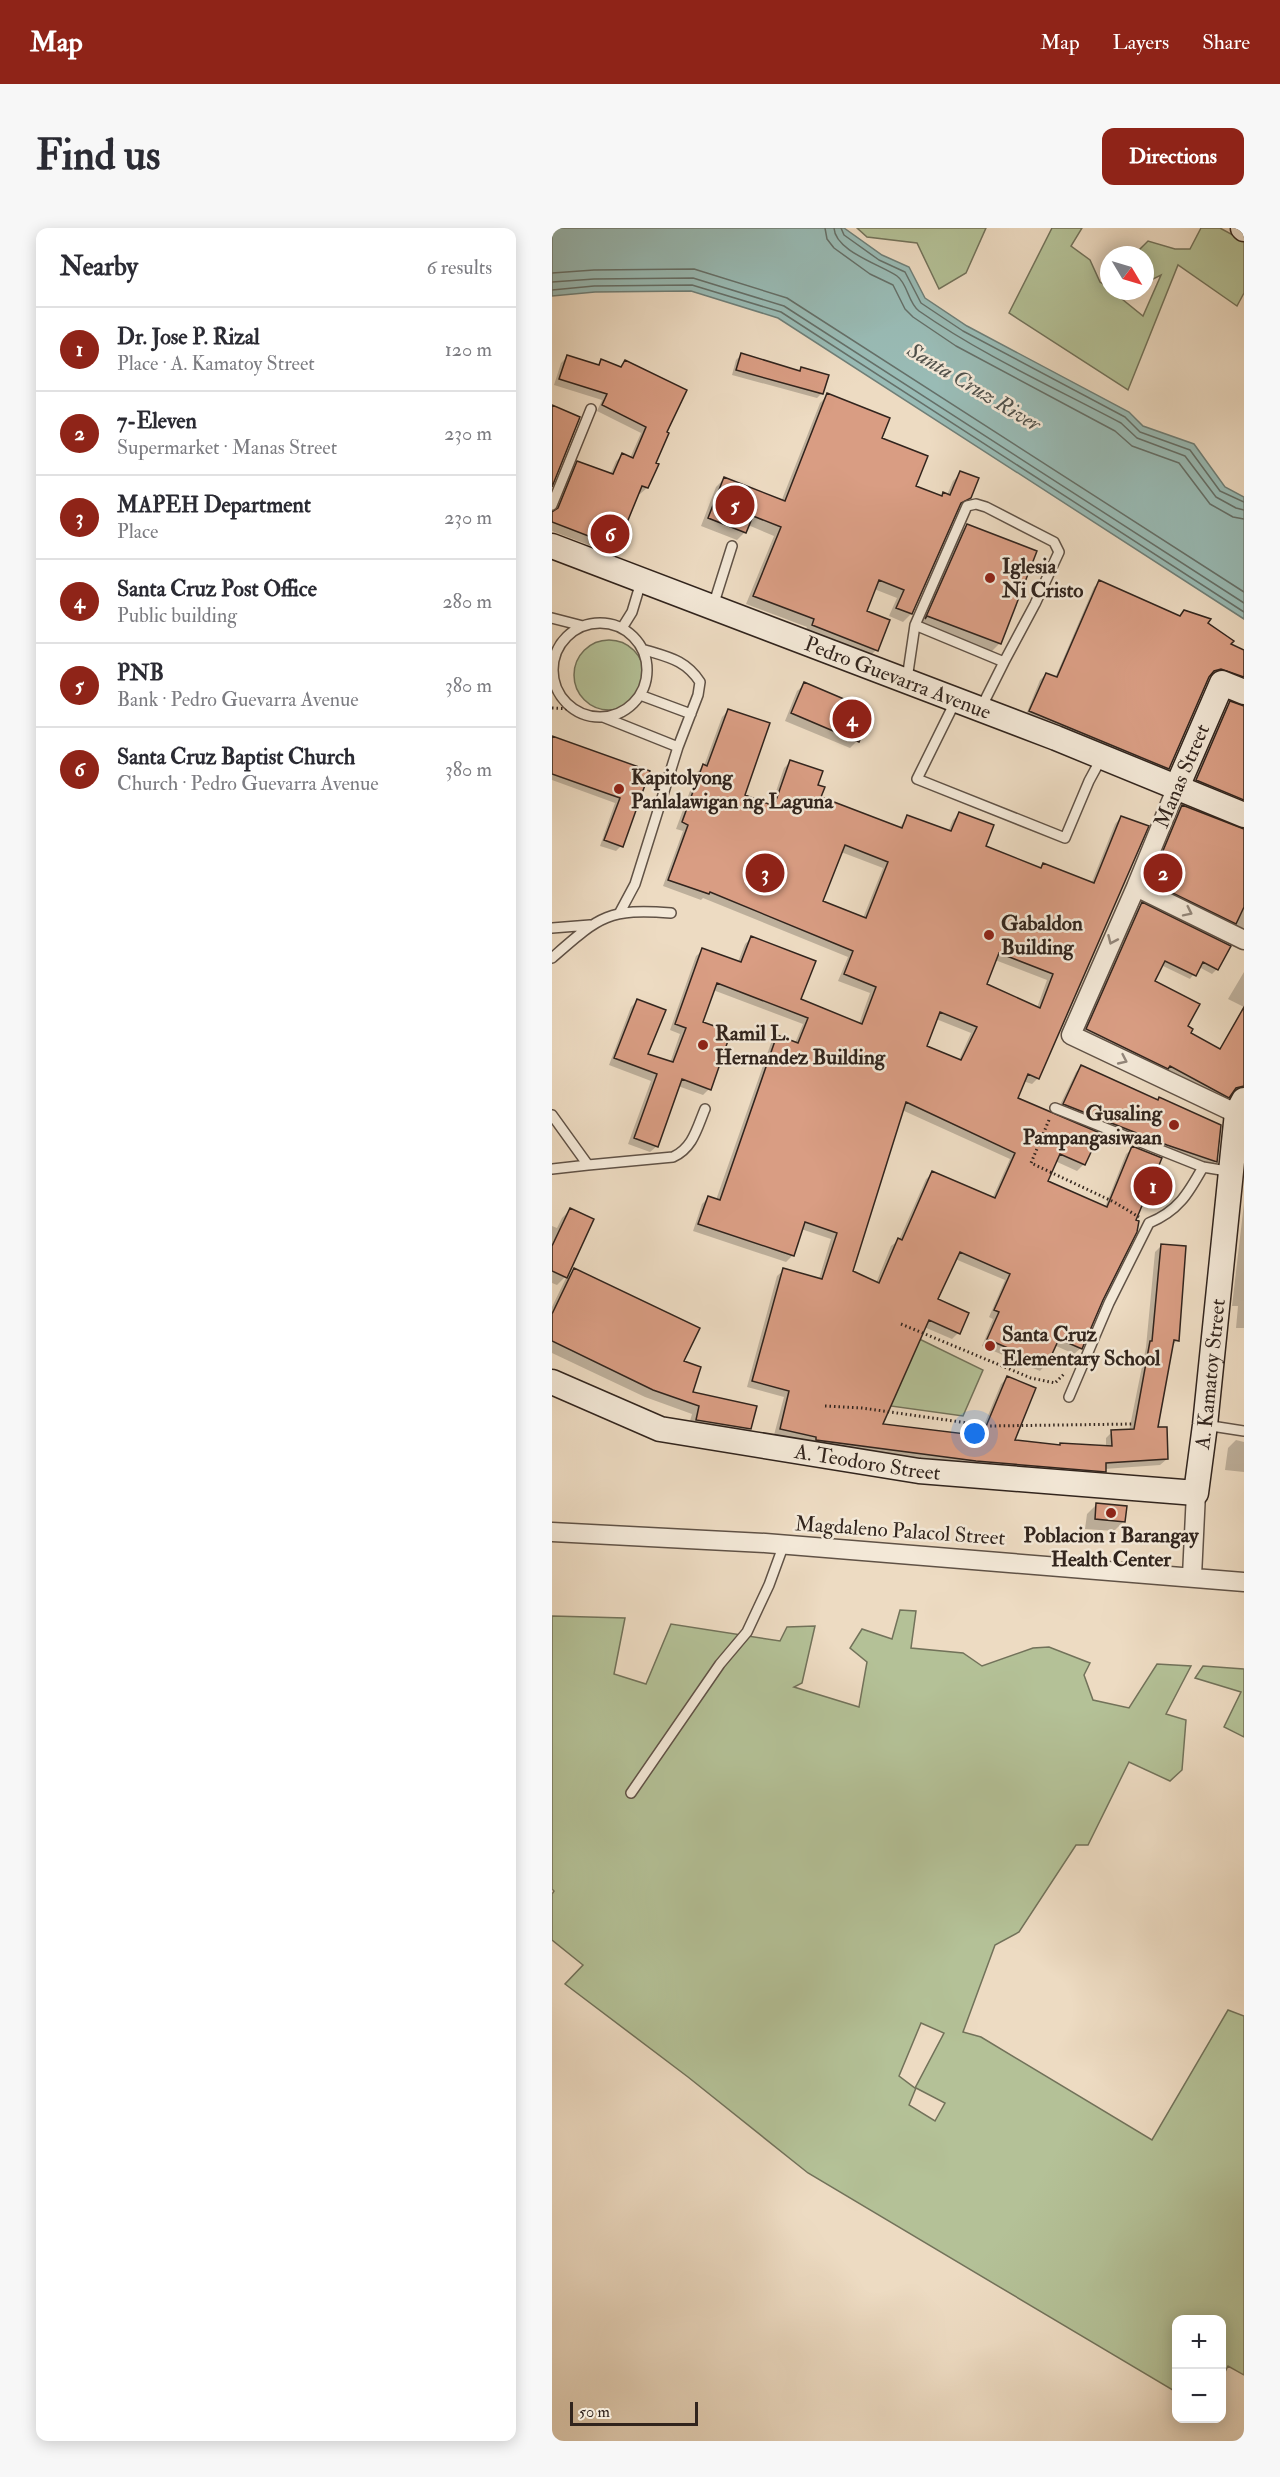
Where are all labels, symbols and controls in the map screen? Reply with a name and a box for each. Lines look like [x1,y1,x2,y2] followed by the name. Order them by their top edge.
[30,25,83,60] text: Map
[1040,29,1080,56] text: Map
[1113,29,1169,56] text: Layers
[1202,29,1250,56] text: Share
[1102,128,1244,185] button: Directions
[36,130,160,182] text: Find us
[1100,246,1154,300] north arrow
[60,251,138,283] text: Nearby
[426,255,492,280] text: 6 results
[117,323,260,351] text: Dr. Jose P. Rizal
[901,336,1047,439] water label: Santa Cruz River
[76,337,83,362] text: 1
[445,337,492,362] text: 120 m
[117,351,315,376] text: Place · A. Kamatoy Street
[117,407,197,435] text: 7-Eleven
[74,421,85,446] text: 2
[444,421,492,446] text: 230 m
[117,435,337,460] text: Supermarket · Manas Street
[716,482,754,528] pin: 5
[117,491,311,519] text: MAPEH Department
[76,505,83,530] text: 3
[444,505,492,530] text: 230 m
[590,512,630,556] pin: 6
[117,519,158,544] text: Place
[1001,553,1083,604] place label: Iglesia Ni Cristo
[983,571,997,585] marker: Iglesia Ni Cristo
[117,575,317,603] text: Santa Cruz Post Office
[74,589,85,614] text: 4
[442,589,492,614] text: 280 m
[117,603,237,628] text: Public building
[801,630,995,726] street label: Pedro Guevarra Avenue
[117,659,164,687] text: PNB
[75,673,84,698] text: 5
[445,673,492,698] text: 380 m
[117,687,359,712] text: Bank · Pedro Guevarra Avenue
[832,696,872,742] pin: 4
[1148,720,1216,832] street label: Manas Street
[117,743,355,771] text: Santa Cruz Baptist Church
[74,757,85,782] text: 6
[445,757,492,782] text: 380 m
[631,764,834,815] place label: Kapitolyong Panlalawigan ng Laguna
[117,771,379,796] text: Church · Pedro Guevarra Avenue
[612,782,626,796] marker: Kapitolyong Panlalawigan ng Laguna
[746,850,784,896] pin: 3
[1144,850,1182,896] pin: 2
[1182,905,1193,917] one-way arrow
[1001,910,1083,961] place label: Gabaldon Building
[982,928,996,942] marker: Gabaldon Building
[1107,934,1119,945] one-way arrow
[715,1020,886,1071] place label: Ramil L. Hernandez Building
[696,1038,710,1052] marker: Ramil L. Hernandez Building
[1117,1052,1128,1064] one-way arrow
[1023,1100,1163,1151] place label: Gusaling Pampangasiwaan
[1167,1118,1181,1132] marker: Gusaling Pampangasiwaan
[1134,1164,1172,1208] pin: 1
[1188,1297,1231,1452] street label: A. Kamatoy Street
[1002,1321,1161,1372] place label: Santa Cruz Elementary School
[983,1339,997,1353] marker: Santa Cruz Elementary School
[960,1419,989,1448] your location
[792,1437,942,1486] street label: A. Teodoro Street
[1104,1506,1118,1520] marker: Poblacion 1 Barangay Health Center
[794,1510,1006,1552] street label: Magdaleno Palacol Street
[1024,1522,1199,1573] place label: Poblacion 1 Barangay Health Center
[1172,2315,1226,2423] map controls
[1172,2315,1226,2369] button: +
[1172,2369,1226,2423] button: −
[570,2399,698,2426] scale bar
[579,2402,610,2422] text: 50 m

